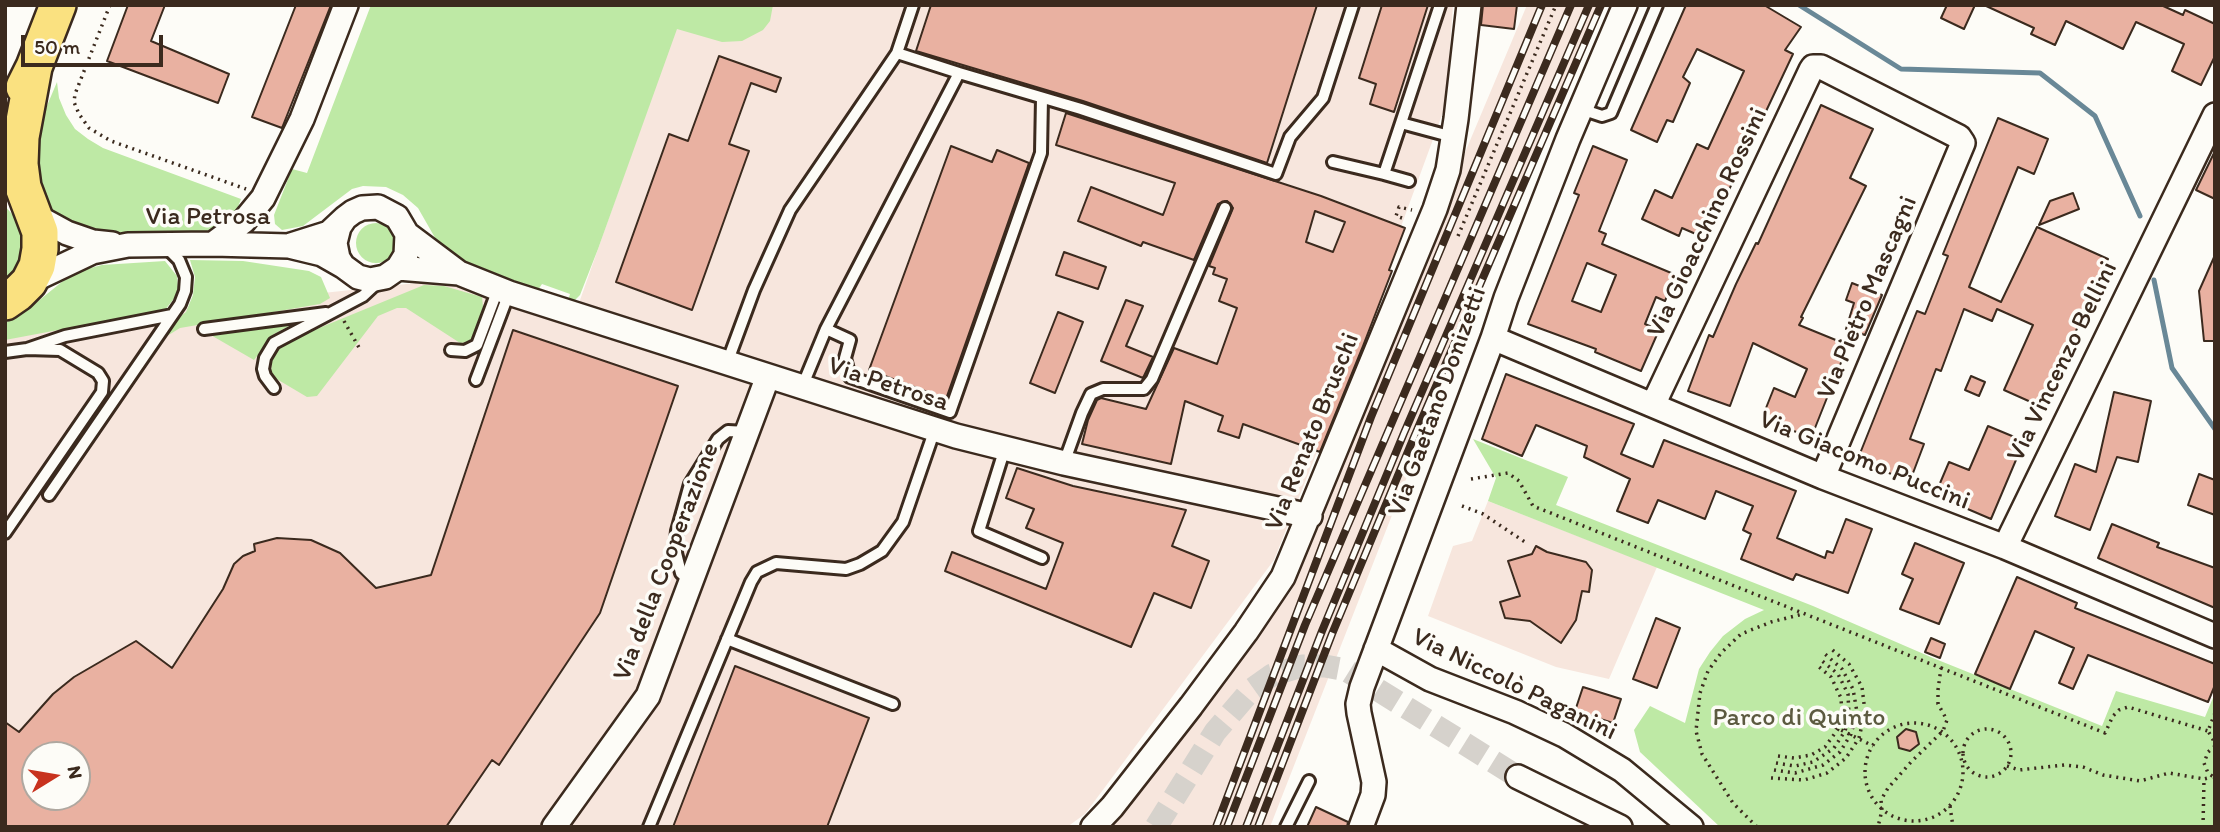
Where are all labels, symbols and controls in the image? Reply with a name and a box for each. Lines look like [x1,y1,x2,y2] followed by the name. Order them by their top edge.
[24,21,166,65] scale bar
[34,34,80,59] text: 50 m
[1641,103,1775,343] street label: Via Gioacchino Rossini
[1811,192,1925,404] street label: Via Pietro Mascagni
[145,201,271,233] street label: Via Petrosa
[2001,257,2125,467] street label: Via Vincenzo Bellini
[1382,283,1494,521] street label: Via Gaetano Donizetti
[1259,328,1367,536] street label: Via Renato Bruschi
[824,351,952,419] street label: Via Petrosa
[1754,404,1974,518] street label: Via Giacomo Puccini
[607,439,727,685] street label: Via della Cooperazione
[1406,622,1622,748] street label: Via Niccolò Paganini
[1712,702,1886,734] park label: Parco di Quinto
[21,741,91,811] north arrow
[63,764,88,781] text: N

